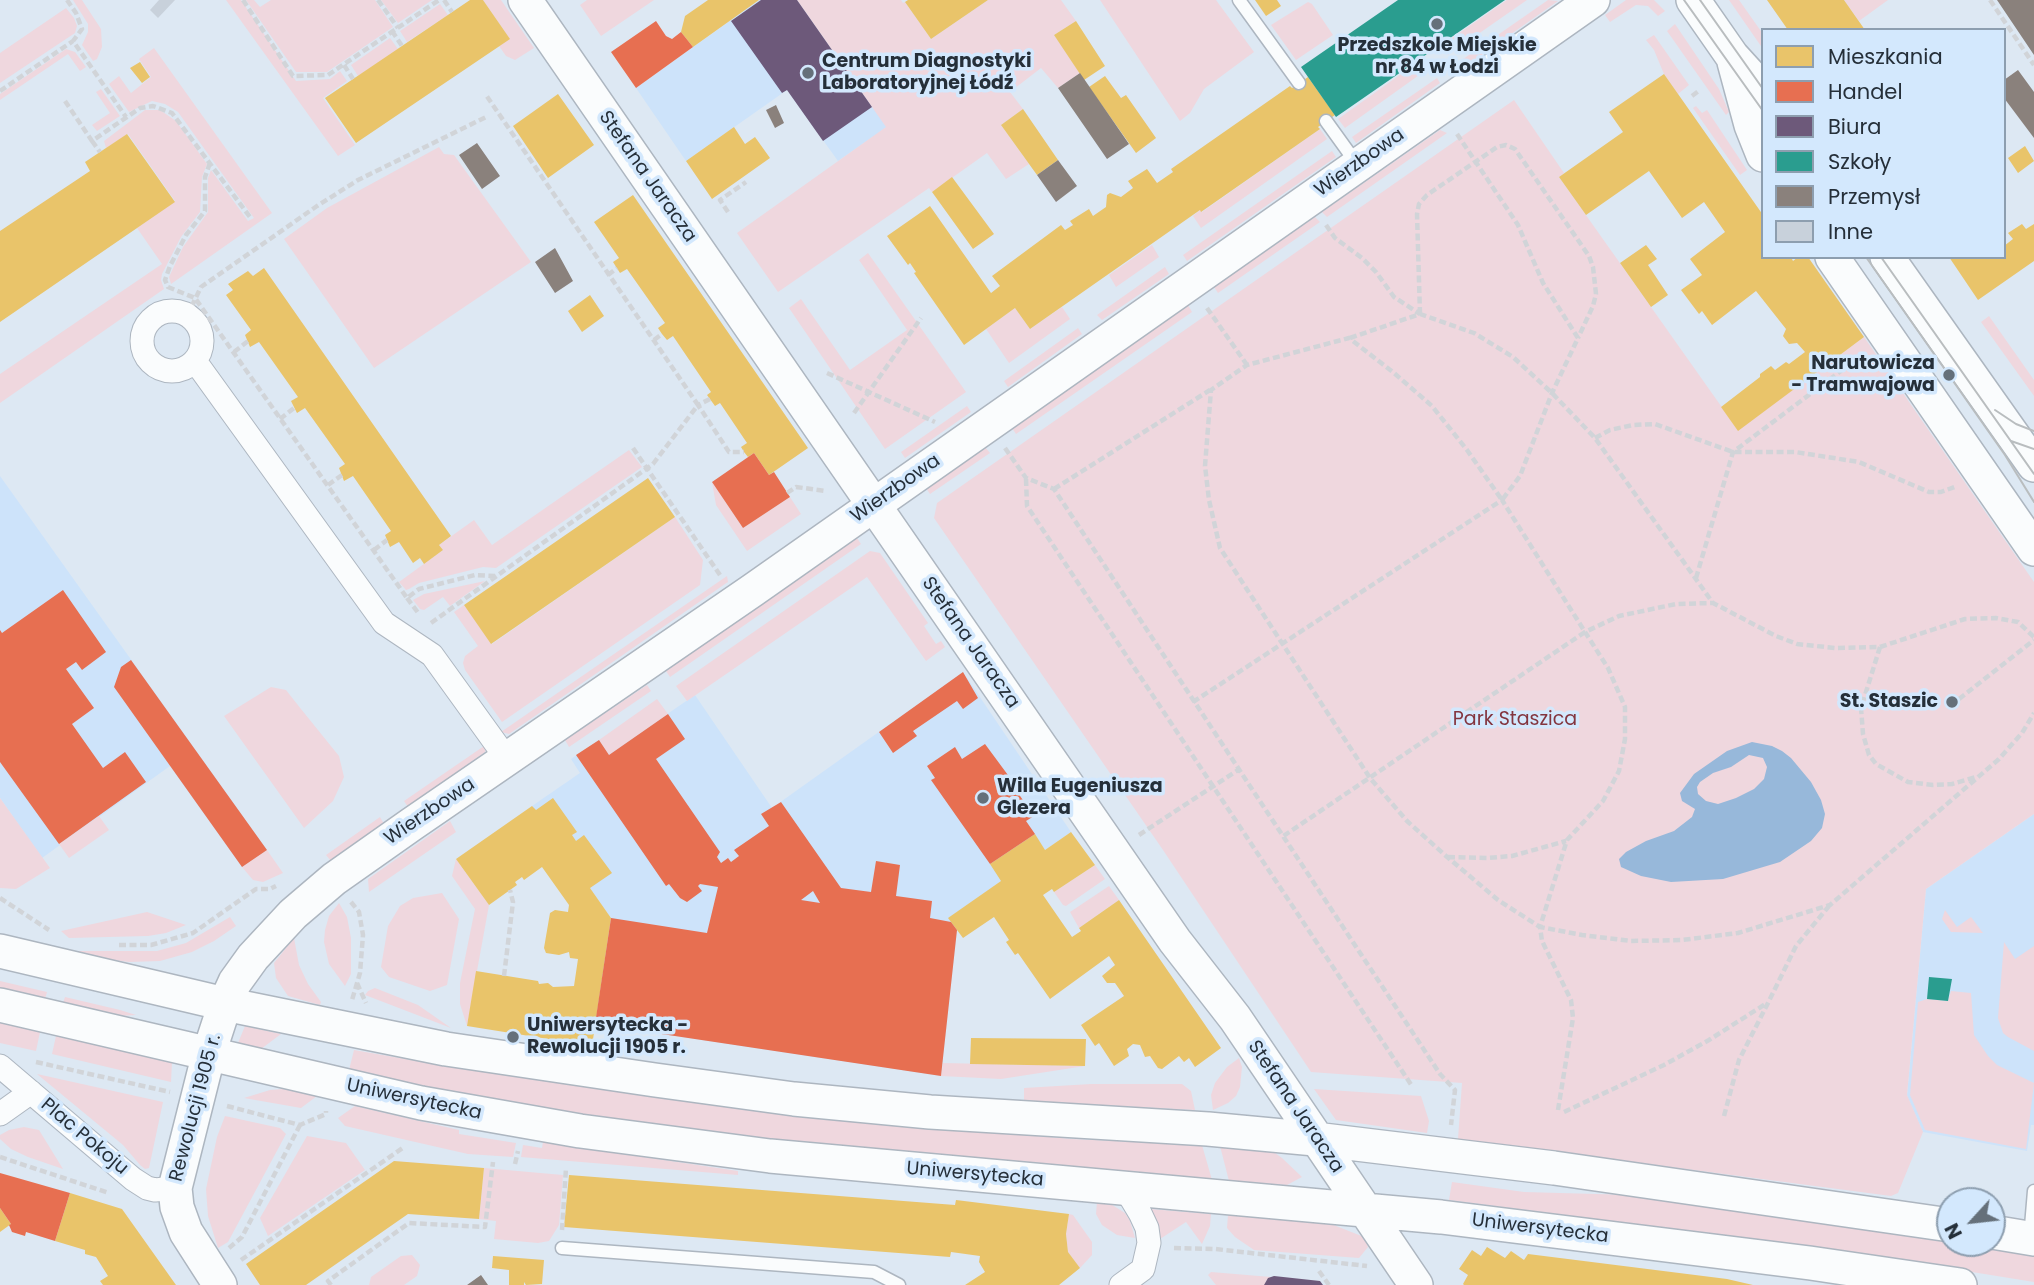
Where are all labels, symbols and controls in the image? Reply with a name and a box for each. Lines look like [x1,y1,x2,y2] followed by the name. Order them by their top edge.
[1429,16,1445,32] marker: Przedszkole Miejskie nr 84 w Łodzi
[1761,28,2006,259] legend
[1337,35,1537,79] place label: Przedszkole Miejskie nr 84 w Łodzi
[1828,42,1943,71] text: Mieszkania
[822,51,1032,95] place label: Centrum Diagnostyki Laboratoryjnej Łódź
[800,65,816,81] marker: Centrum Diagnostyki Laboratoryjnej Łódź
[1828,77,1903,106] text: Handel
[593,107,701,247] street label: Stefana Jaracza
[1828,112,1882,141] text: Biura
[1311,124,1409,202] street label: Wierzbowa
[1828,147,1891,176] text: Szkoły
[1828,182,1920,211] text: Przemysł
[1828,217,1873,246] text: Inne
[1791,353,1935,397] place label: Narutowicza - Tramwajowa
[1941,367,1957,383] marker: Narutowicza - Tramwajowa
[847,450,945,528] street label: Wierzbowa
[916,573,1024,713] street label: Stefana Jaracza
[1840,691,1938,713] place label: St. Staszic
[1944,694,1960,710] marker: St. Staszic
[1453,709,1577,731] park label: Park Staszica
[380,773,480,851] street label: Wierzbowa
[997,776,1163,820] place label: Willa Eugeniusza Glezera
[975,790,991,806] marker: Willa Eugeniusza Glezera
[527,1015,688,1059] place label: Uniwersytecka - Rewolucji 1905 r.
[505,1029,521,1045] marker: Uniwersytecka - Rewolucji 1905 r.
[165,1032,227,1184] street label: Rewolucji 1905 r.
[1242,1036,1348,1178] street label: Stefana Jaracza
[344,1075,484,1125] street label: Uniwersytecka
[36,1094,132,1180] street label: Plac Pokoju
[905,1158,1045,1192] street label: Uniwersytecka
[1936,1187,2006,1257] north arrow
[1470,1209,1610,1249] street label: Uniwersytecka
[1938,1218,1969,1243] text: N

